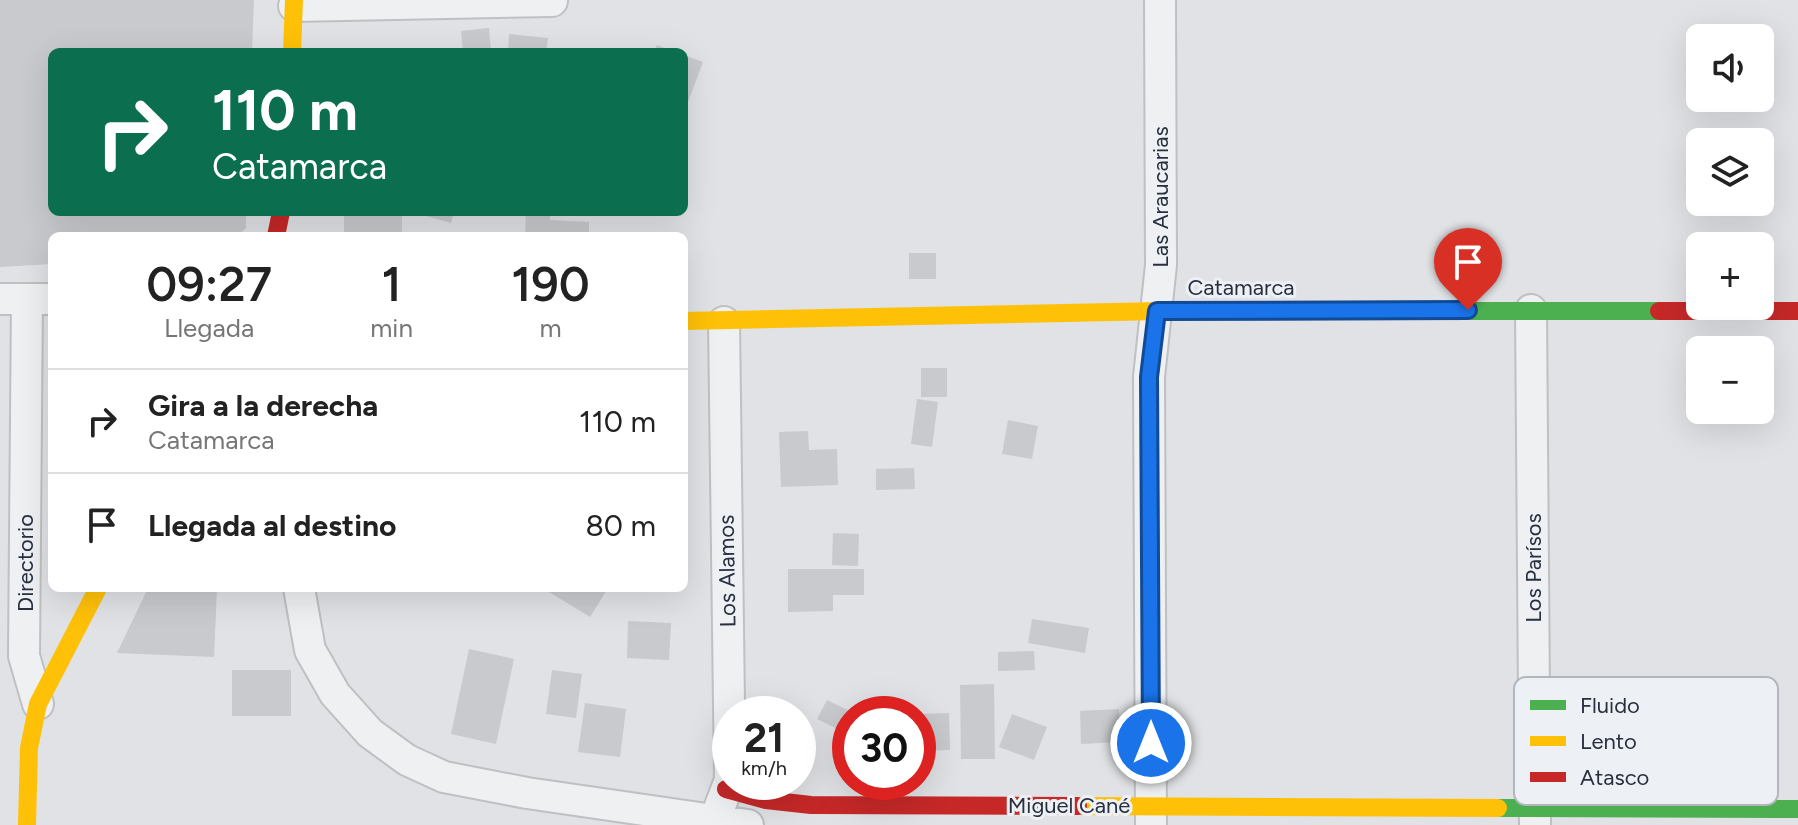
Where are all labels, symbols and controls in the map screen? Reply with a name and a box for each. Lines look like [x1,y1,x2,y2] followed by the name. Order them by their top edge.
[1686,24,1774,424] map controls
[1686,24,1774,112] button: sound
[212,77,358,144] text: 110 m
[80,80,184,184] icon: right
[1147,126,1174,268] street label: Las Araucarias
[1686,128,1774,216] button: layers
[212,145,387,188] text: Catamarca
[1434,228,1502,310] pin
[1686,232,1774,320] button: +
[1446,240,1490,284] icon: arrive
[146,255,272,313] text: 09:27
[382,255,402,313] text: 1
[511,255,590,313] text: 190
[1187,274,1295,301] street label: Catamarca
[164,312,254,344] text: Llegada
[370,312,413,344] text: min
[539,312,562,344] text: m
[1686,336,1774,424] button: −
[148,387,378,424] text: Gira a la derecha
[80,399,124,443] icon: right
[579,403,656,440] text: 110 m
[148,424,275,456] text: Catamarca
[80,503,124,547] icon: arrive
[148,507,396,544] text: Llegada al destino
[585,507,656,544] text: 80 m
[1520,513,1547,623] street label: Los Parísos
[12,514,39,612] street label: Directorio
[713,514,741,628] street label: Los Alamos
[1514,677,1778,805] legend
[1580,692,1640,719] text: Fluido
[832,696,936,800] speed limit sign: 30
[1109,701,1193,785] position arrow
[744,714,784,762] text: 21
[1580,728,1637,755] text: Lento
[741,756,787,780] text: km/h
[1580,764,1649,791] text: Atasco
[1008,792,1130,819] street label: Miguel Cané

